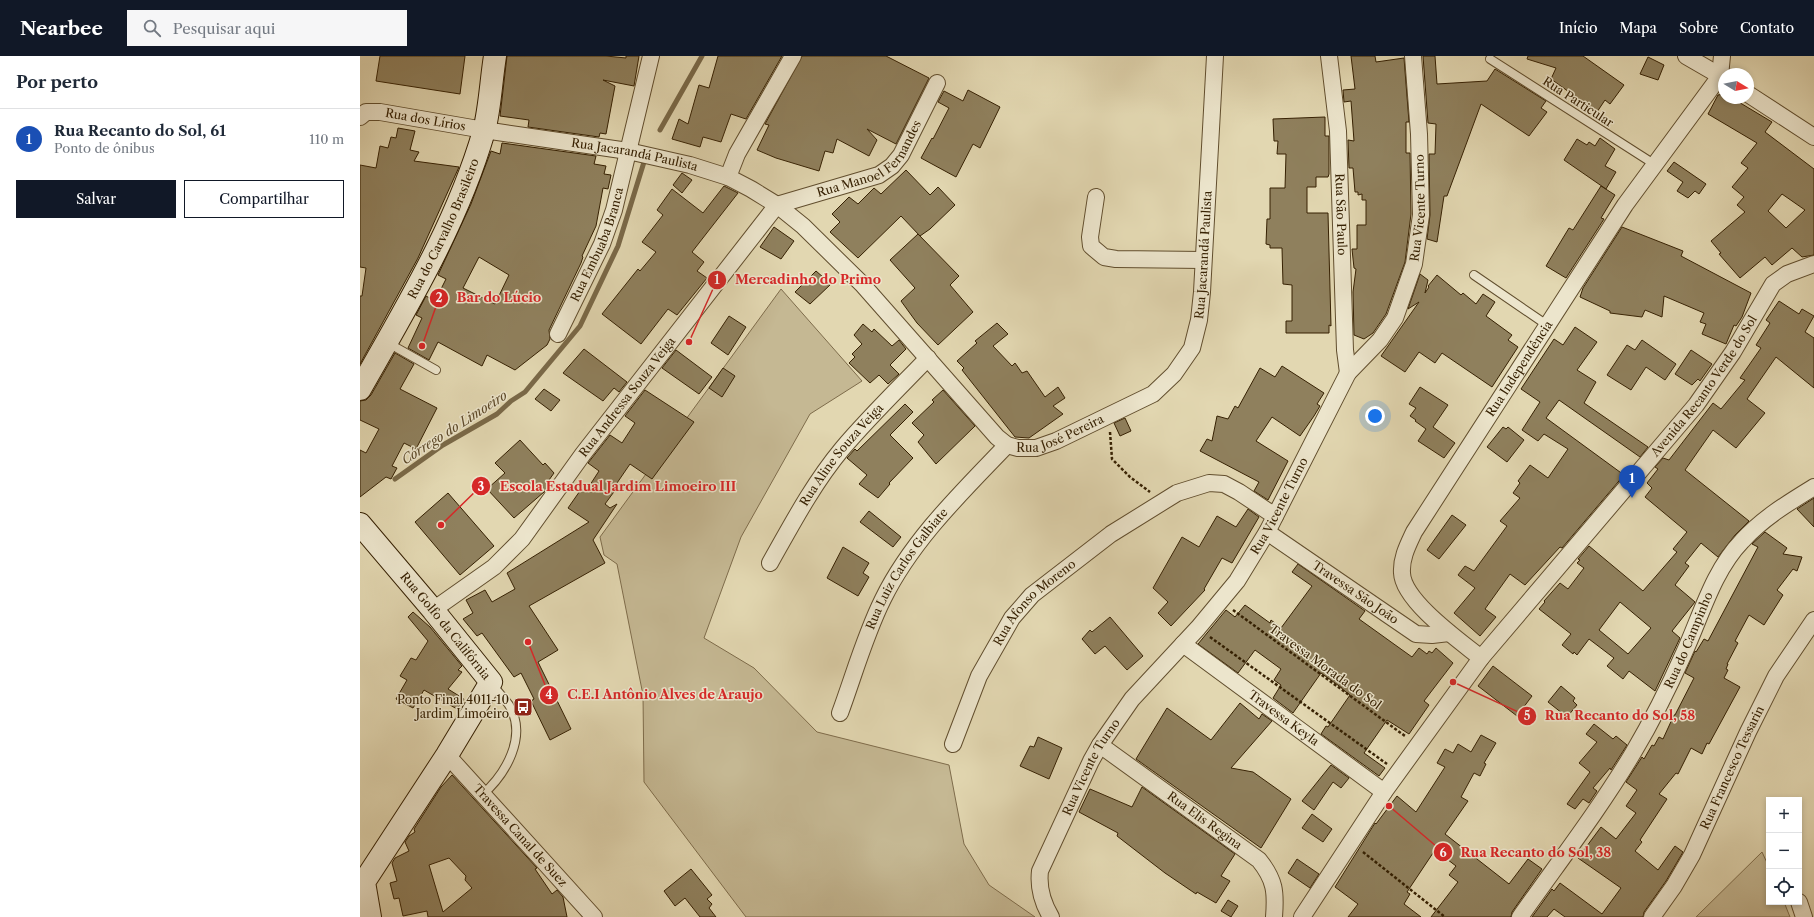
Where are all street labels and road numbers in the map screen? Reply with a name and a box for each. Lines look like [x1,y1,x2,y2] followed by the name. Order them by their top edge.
[1540,73,1616,130] street label: Rua Particular
[384,105,467,134] street label: Rua dos Lírios
[815,118,924,200] street label: Rua Manoel Fernandes
[570,135,701,174] street label: Rua Jacarandá Paulista
[1406,154,1428,263] street label: Rua Vicente Turno
[404,156,482,301] street label: Rua do Carvalho Brasileiro
[1332,173,1350,256] street label: Rua São Paulo
[567,185,626,304] street label: Rua Embuaba Branca
[1191,189,1215,320] street label: Rua Jacarandá Paulista
[1647,312,1760,460] street label: Avenida Recanto Verde do Sol
[1483,317,1556,419] street label: Rua Independência
[576,333,679,460] street label: Rua Andressa Souza Veiga
[796,400,887,509] street label: Rua Aline Souza Veiga
[1016,411,1107,455] street label: Rua José Pereira
[1247,455,1311,557] street label: Rua Vicente Turno
[862,505,951,632] street label: Rua Luiz Carlos Galbiate
[990,556,1078,648] street label: Rua Afonso Moreno
[1310,557,1402,627] street label: Travessa São João
[397,569,495,683] street label: Rua Golfo da Califórnia
[1661,590,1716,691] street label: Rua do Campinho
[1266,621,1385,713] street label: Travessa Morada do Sol
[1246,687,1323,749] street label: Travessa Keyla
[1697,703,1767,832] street label: Rua Francesco Tessarin
[1059,716,1123,818] street label: Rua Vicente Turno
[470,781,571,890] street label: Travessa Canal de Suez
[1164,788,1246,853] street label: Rua Elis Regina

